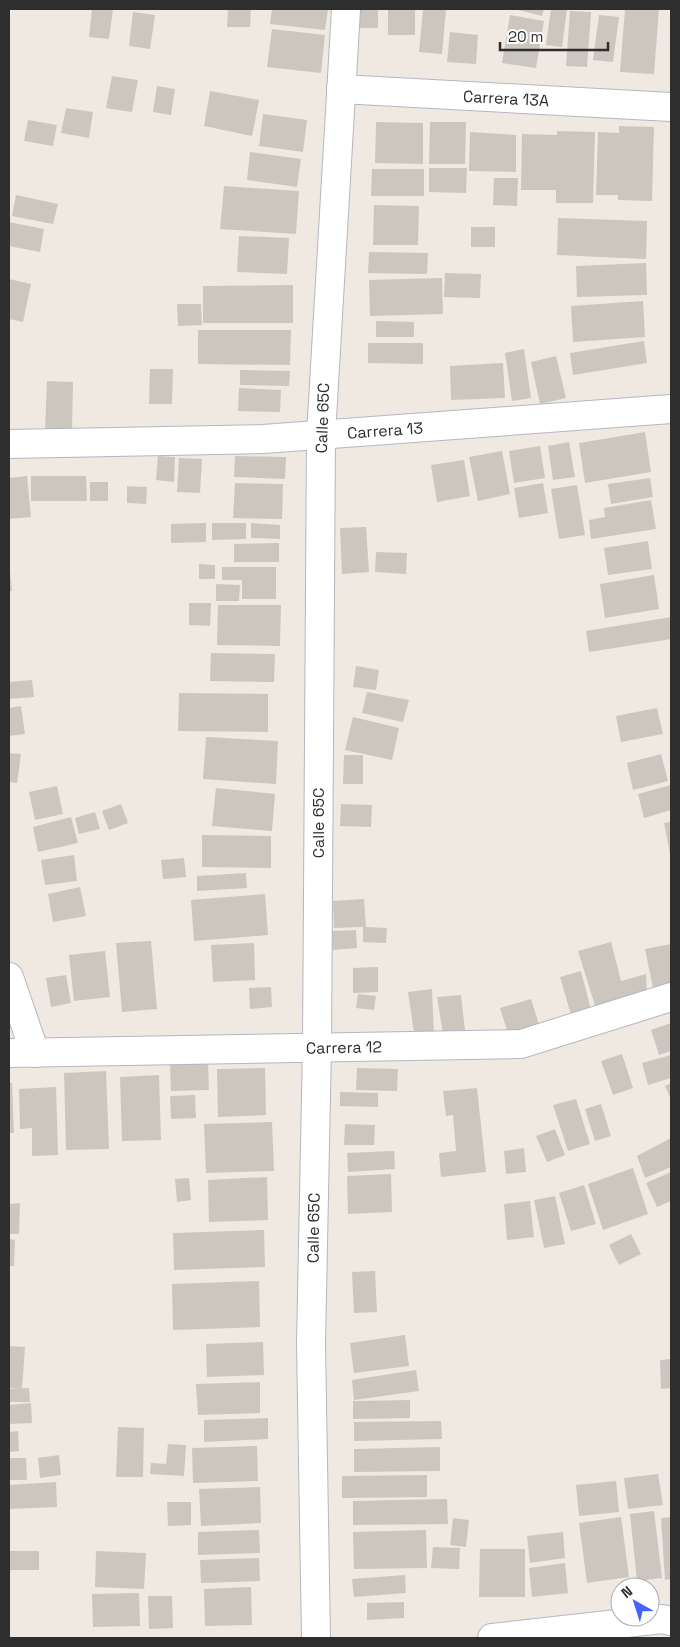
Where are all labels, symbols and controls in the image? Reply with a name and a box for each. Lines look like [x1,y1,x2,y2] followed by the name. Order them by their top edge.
[500,20,608,52] scale bar
[508,27,543,46] text: 20 m
[462,86,550,111] street label: Carrera 13A
[311,382,334,454] street label: Calle 65C
[346,417,424,444] street label: Carrera 13
[308,788,329,858] street label: Calle 65C
[306,1036,382,1059] street label: Carrera 12
[302,1193,325,1263] street label: Calle 65C
[610,1577,660,1627] north arrow
[618,1582,636,1602] text: N

